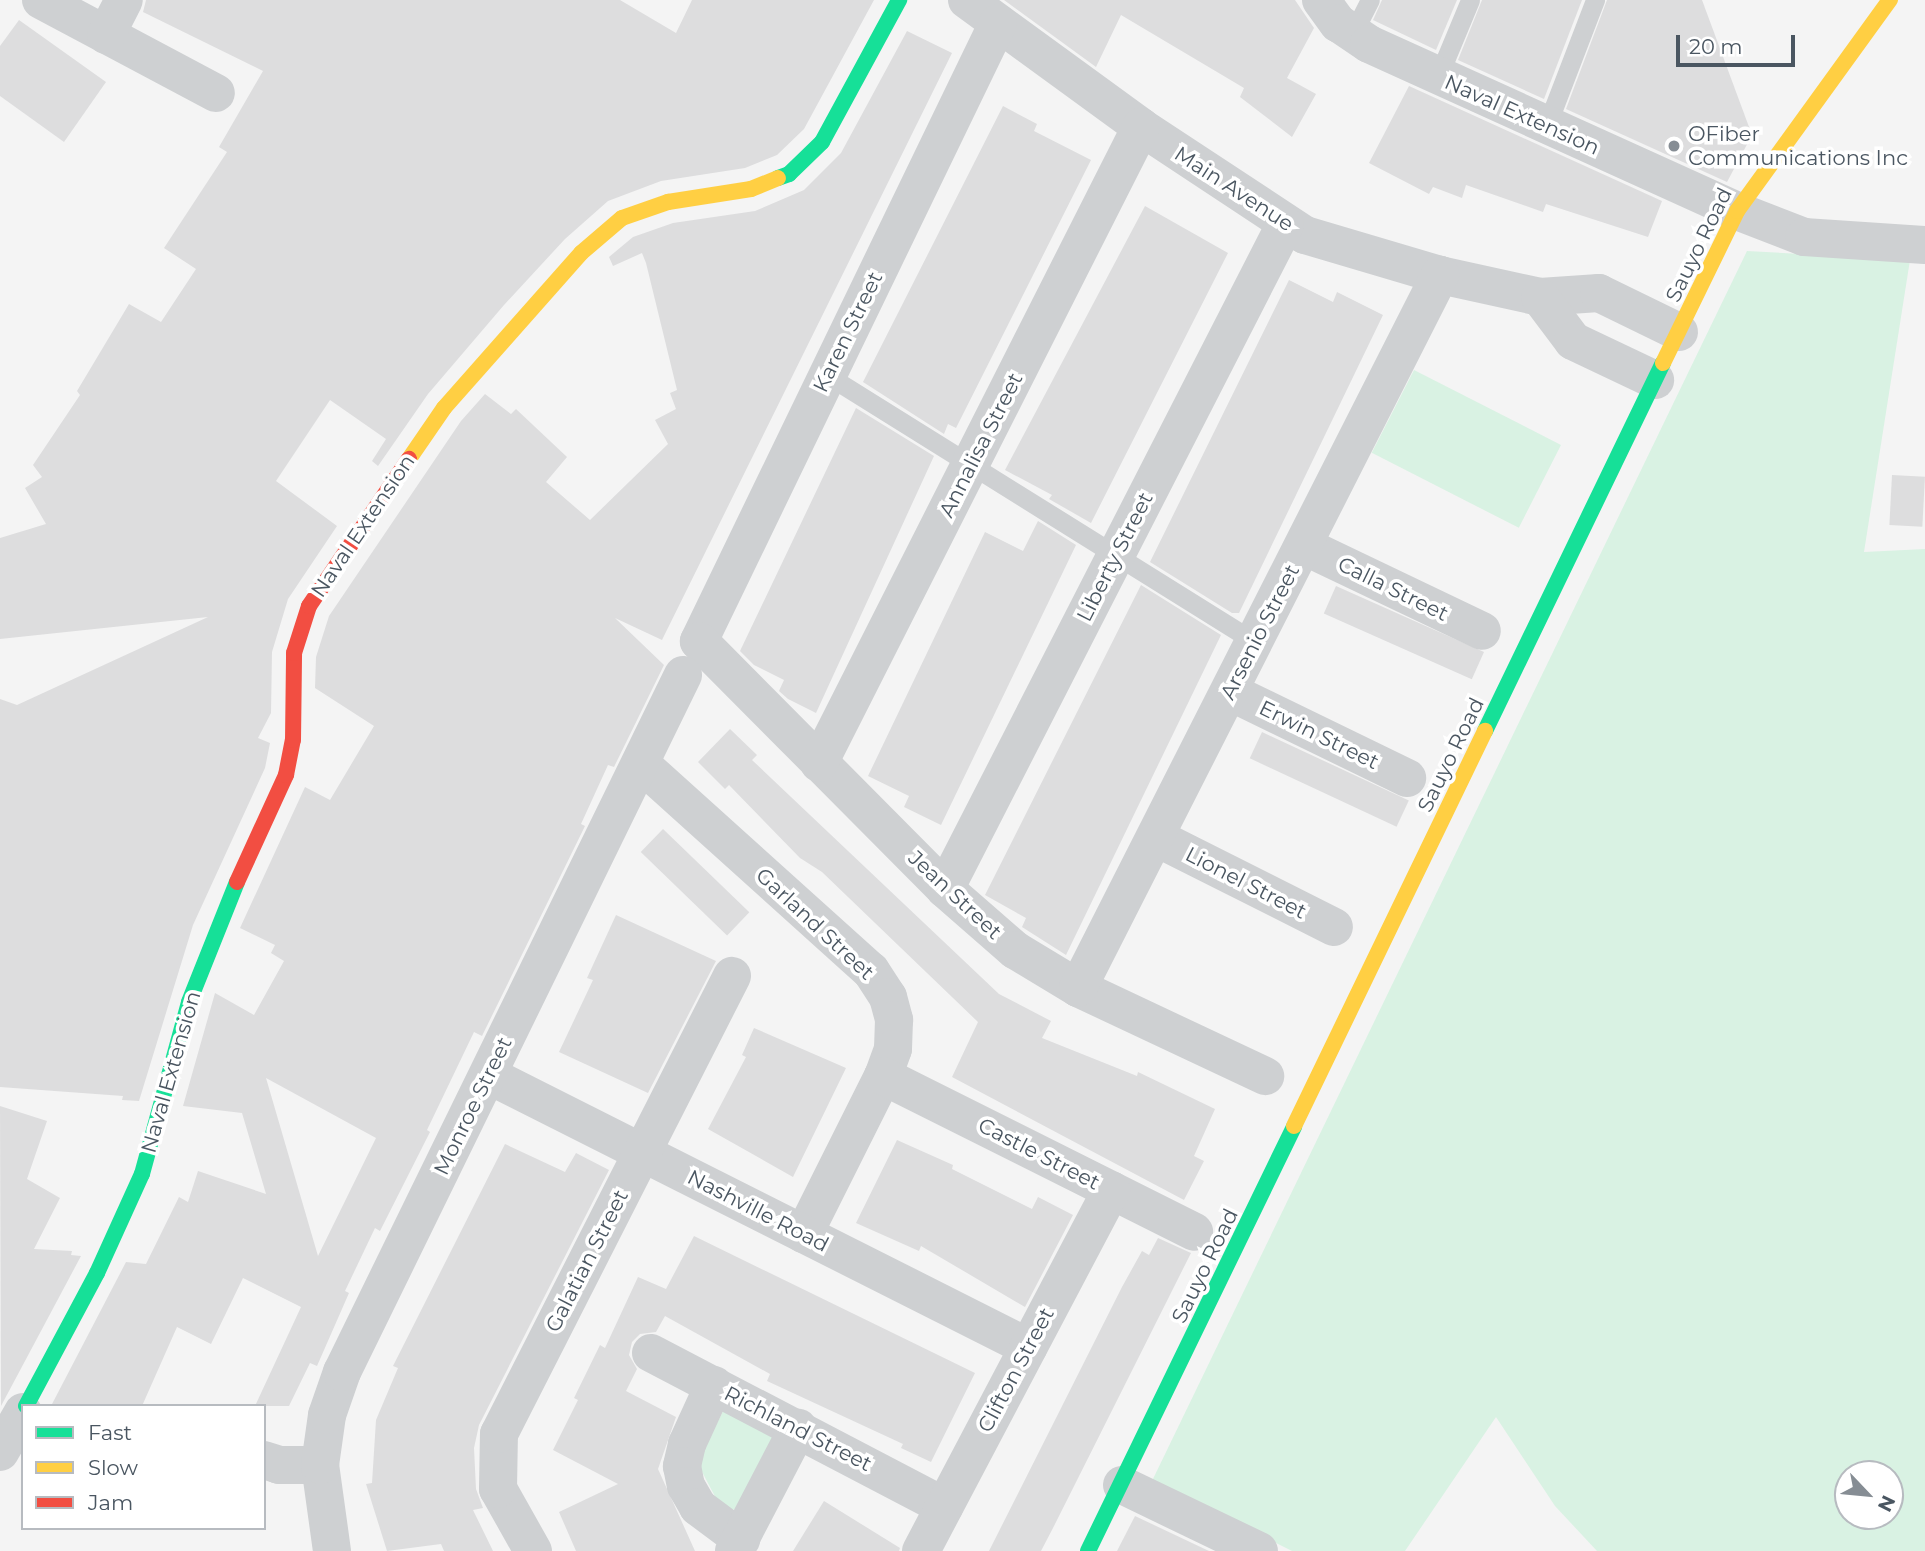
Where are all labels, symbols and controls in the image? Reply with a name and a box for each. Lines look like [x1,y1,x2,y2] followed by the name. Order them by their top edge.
[1680,21,1799,65] scale bar
[1689,34,1743,59] text: 20 m
[1441,70,1603,160] street label: Naval Extension
[1688,121,1908,171] place label: OFiber Communications Inc
[1666,138,1682,154] marker: OFiber Communications Inc
[1170,141,1298,237] street label: Main Avenue
[1661,184,1737,306] street label: Sauyo Road
[808,268,888,396] street label: Karen Street
[934,369,1028,521] street label: Annalisa Street
[306,450,420,602] street label: Naval Extension
[1072,488,1158,626] street label: Liberty Street
[1334,551,1452,627] street label: Calla Street
[1215,560,1305,704] street label: Arsenio Street
[1413,694,1489,816] street label: Sauyo Road
[1255,695,1383,775] street label: Erwin Street
[1181,842,1311,924] street label: Lionel Street
[903,845,1007,945] street label: Jean Street
[751,863,879,985] street label: Garland Street
[136,988,206,1156] street label: Naval Extension
[429,1033,517,1179] street label: Monroe Street
[974,1113,1104,1195] street label: Castle Street
[683,1165,833,1257] street label: Nashville Road
[540,1186,634,1336] street label: Galatian Street
[1167,1205,1243,1327] street label: Sauyo Road
[973,1303,1059,1437] street label: Clifton Street
[720,1381,876,1477] street label: Richland Street
[21,1404,266,1530] legend
[88,1420,132,1445] text: Fast
[88,1455,138,1480] text: Slow
[1834,1460,1904,1530] north arrow
[88,1490,133,1515] text: Jam
[1873,1492,1900,1515] text: N

